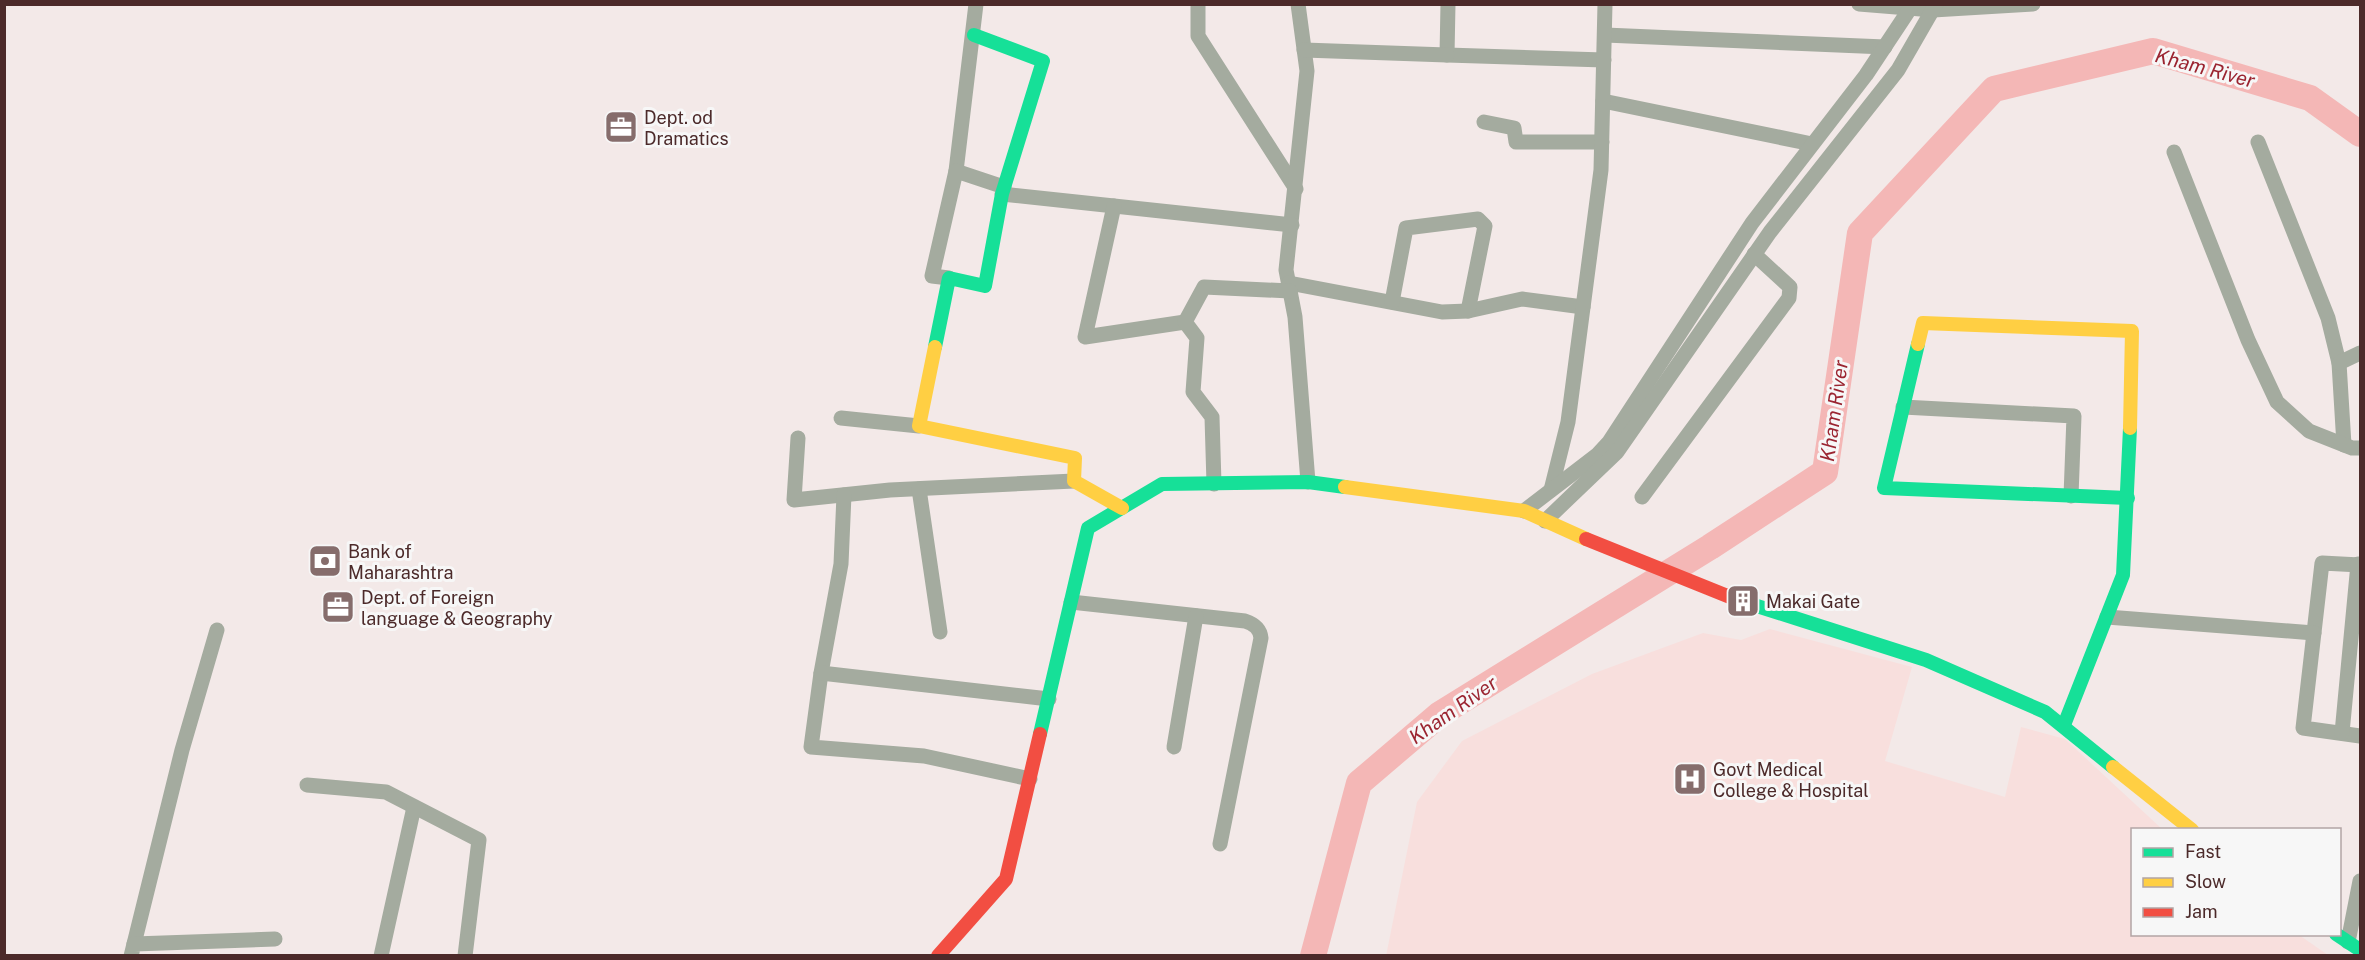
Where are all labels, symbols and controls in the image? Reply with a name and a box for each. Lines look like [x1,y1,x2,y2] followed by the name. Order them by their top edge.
[2153,43,2258,93] water label: Kham River
[644,107,729,149] place label: Dept. od Dramatics
[603,109,639,145] office icon: Dept. od Dramatics
[1815,358,1853,463] water label: Kham River
[348,541,453,583] place label: Bank of Maharashtra
[307,543,343,579] bank icon: Bank of Maharashtra
[1725,583,1761,619] building icon: Makai Gate
[361,587,553,629] place label: Dept. of Foreign language & Geography
[320,589,356,625] office icon: Dept. of Foreign language & Geography
[1766,591,1860,612] place label: Makai Gate
[1404,671,1502,749] water label: Kham River
[1713,759,1869,801] place label: Govt Medical College & Hospital
[1672,761,1708,797] hospital icon: Govt Medical College & Hospital
[2131,828,2341,936] legend
[2185,841,2221,862] text: Fast
[2185,871,2226,892] text: Slow
[2185,901,2218,922] text: Jam

